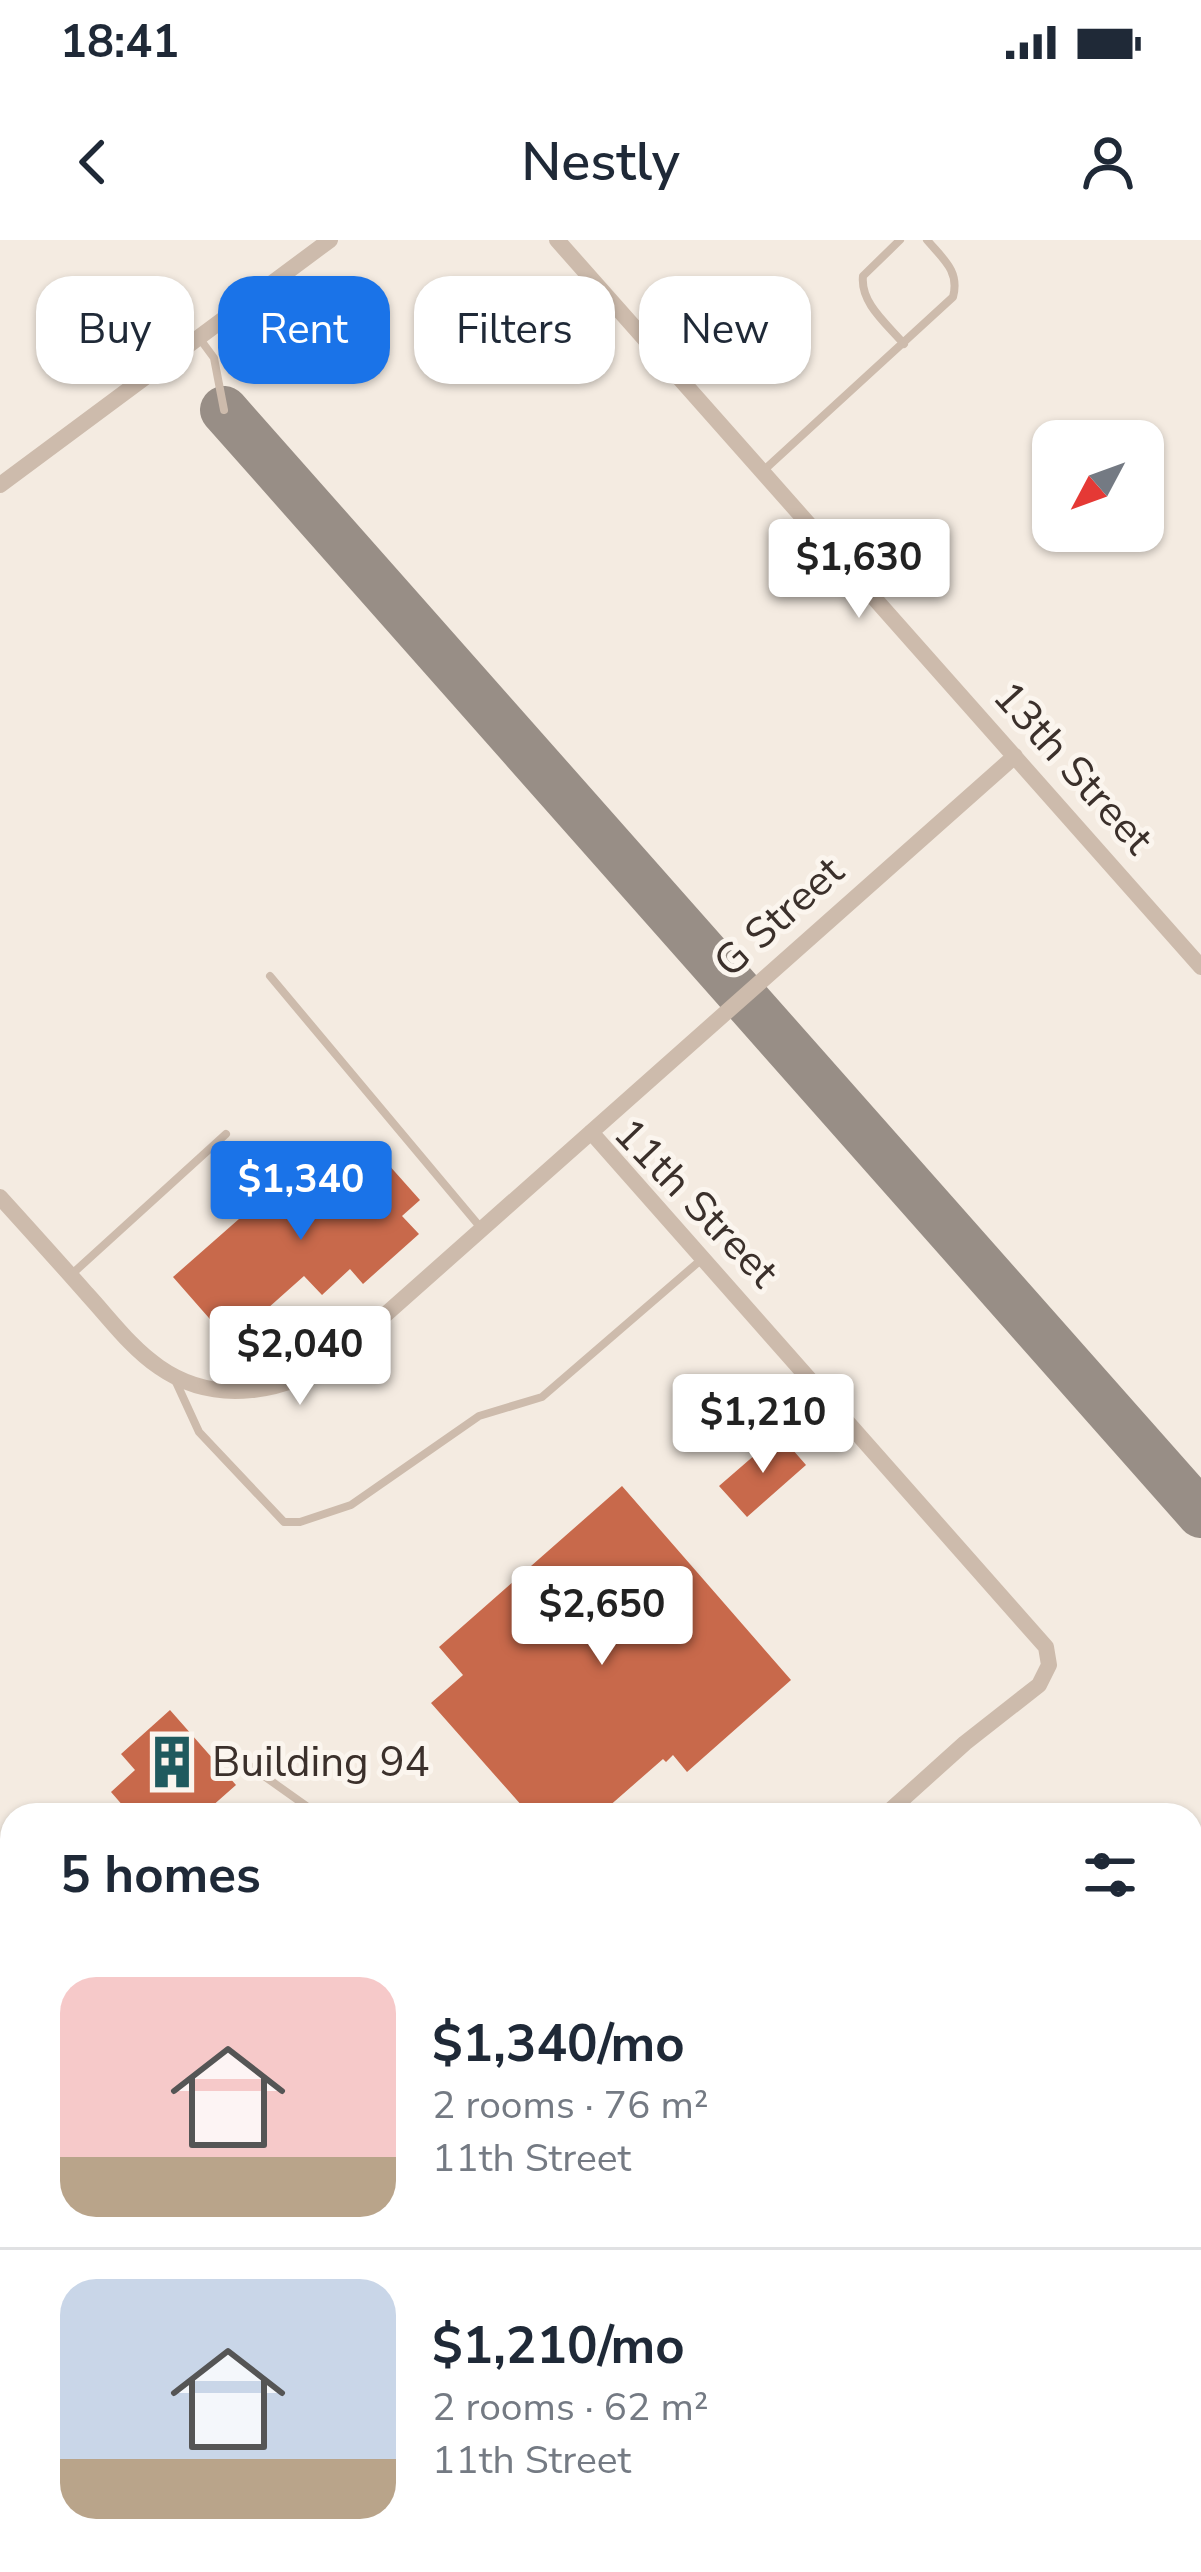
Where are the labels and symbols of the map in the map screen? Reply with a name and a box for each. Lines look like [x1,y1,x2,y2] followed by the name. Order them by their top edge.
[1032,420,1164,552] north arrow
[761,519,957,621] pin: $1,630
[980,669,1166,867] street label: 13th Street
[702,843,856,990] street label: G Street
[601,1106,791,1300] street label: 11th Street
[203,1141,399,1243] pin: $1,340
[202,1306,398,1408] pin: $2,040
[665,1374,861,1476] pin: $1,210
[504,1566,700,1668] pin: $2,650
[143,1733,201,1791] building icon: Building 94
[212,1734,430,1791] place label: Building 94

